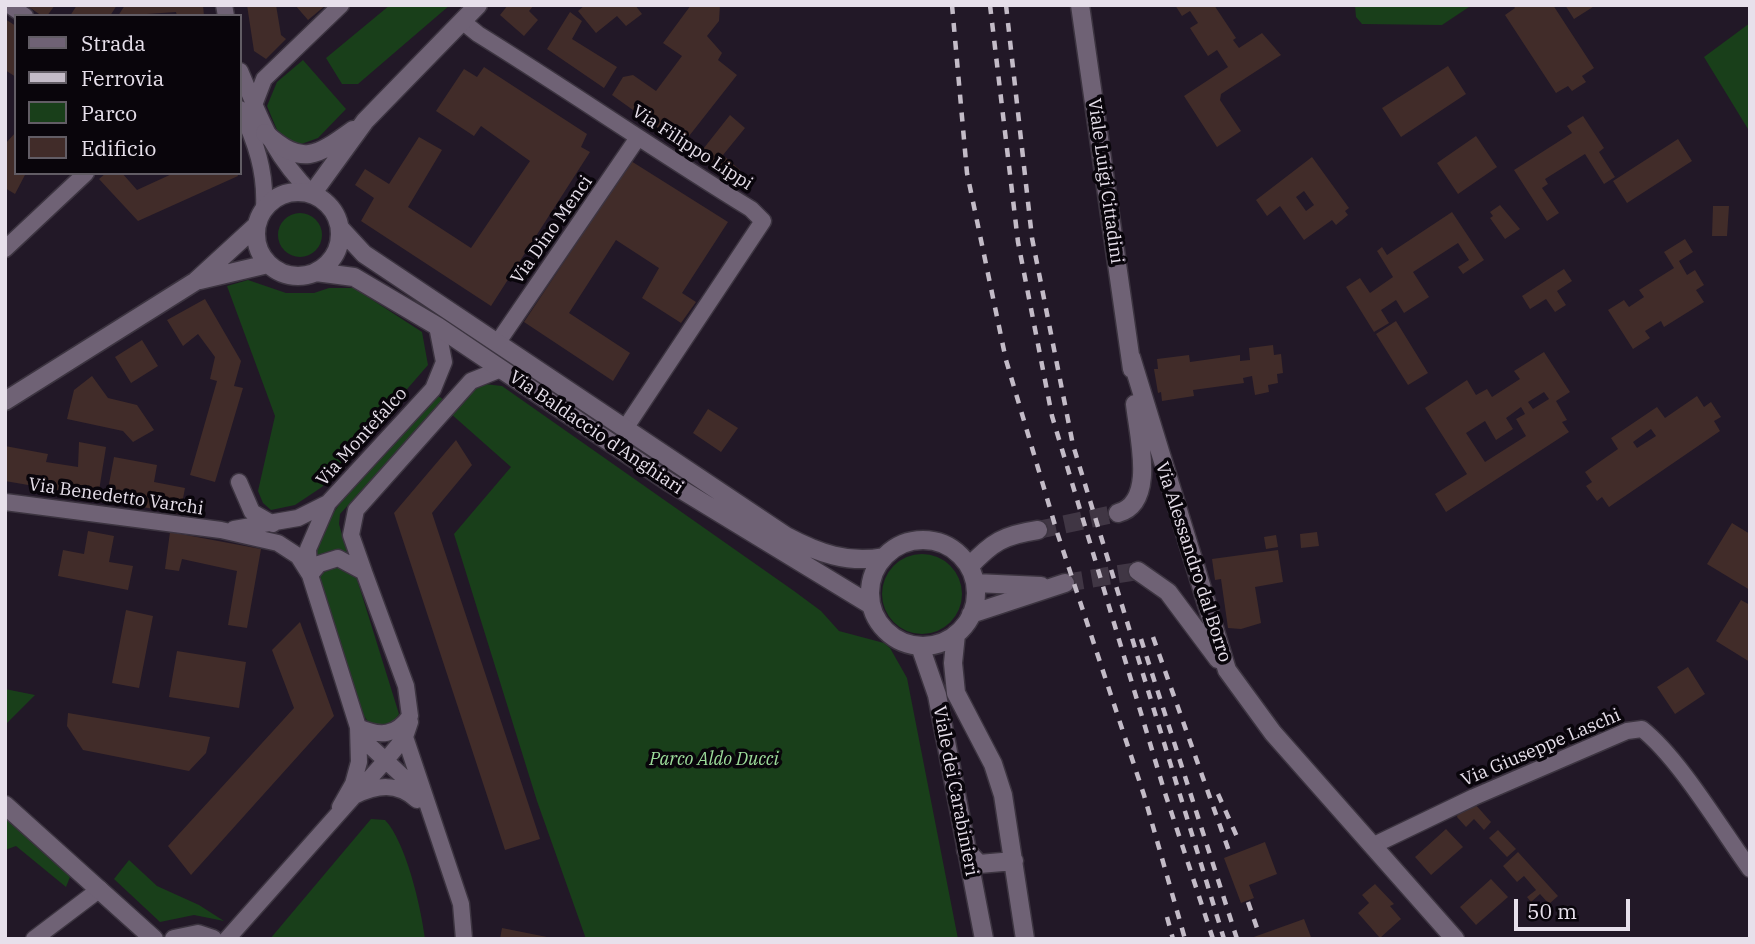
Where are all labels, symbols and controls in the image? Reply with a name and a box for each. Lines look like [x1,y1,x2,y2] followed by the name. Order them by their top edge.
[14,14,242,175] legend
[81,29,146,57] text: Strada
[81,64,164,92] text: Ferrovia
[1083,97,1127,265] street label: Viale Luigi Cittadini
[81,99,137,127] text: Parco
[628,101,756,195] street label: Via Filippo Lippi
[81,134,156,162] text: Edificio
[507,172,597,288] street label: Via Dino Menci
[505,367,687,499] street label: Via Baldaccio d'Anghiari
[312,383,412,491] street label: Via Montefalco
[1150,459,1236,665] street label: Via Alessandro dal Borro
[27,474,205,520] street label: Via Benedetto Varchi
[928,704,982,878] street label: Viale dei Carabinieri
[1458,705,1624,791] street label: Via Giuseppe Laschi
[649,749,779,771] park label: Parco Aldo Ducci
[1517,884,1632,928] scale bar
[1527,897,1577,925] text: 50 m

